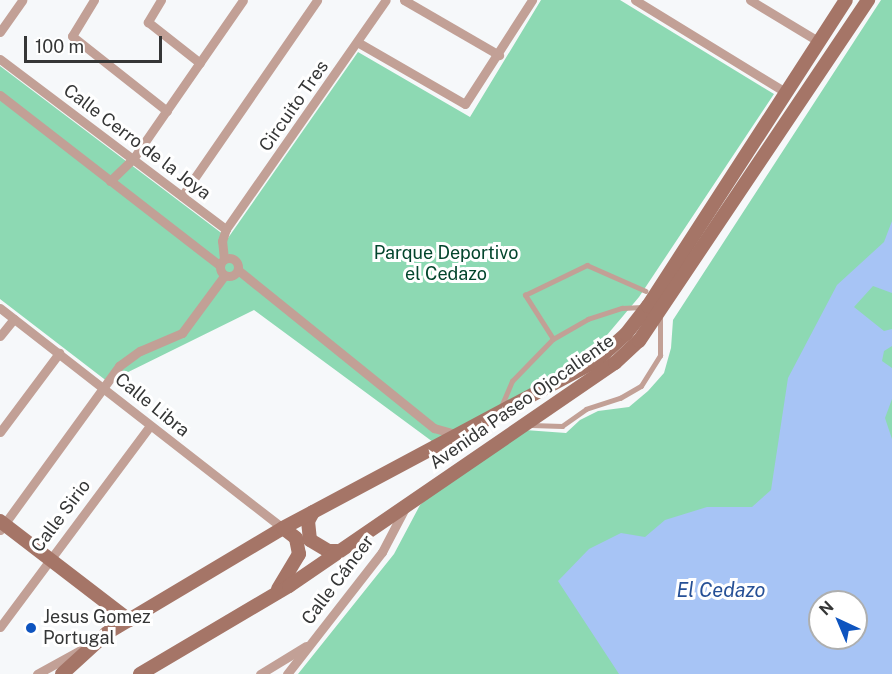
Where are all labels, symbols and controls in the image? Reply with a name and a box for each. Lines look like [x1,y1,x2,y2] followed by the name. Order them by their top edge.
[27,24,165,62] scale bar
[35,36,84,57] text: 100 m
[255,56,333,156] street label: Circuito Tres
[59,79,215,205] street label: Calle Cerro de la Joya
[374,243,518,286] park label: Parque Deportivo el Cedazo
[426,330,618,474] street label: Avenida Paseo Ojocaliente
[110,368,194,442] street label: Calle Libra
[27,475,95,557] street label: Calle Sirio
[297,531,379,629] street label: Calle Cáncer
[677,578,765,602] water label: El Cedazo
[808,590,868,650] north arrow
[815,597,838,619] text: N
[43,607,151,650] place label: Jesus Gomez Portugal
[24,621,38,635] marker: Jesus Gomez Portugal

